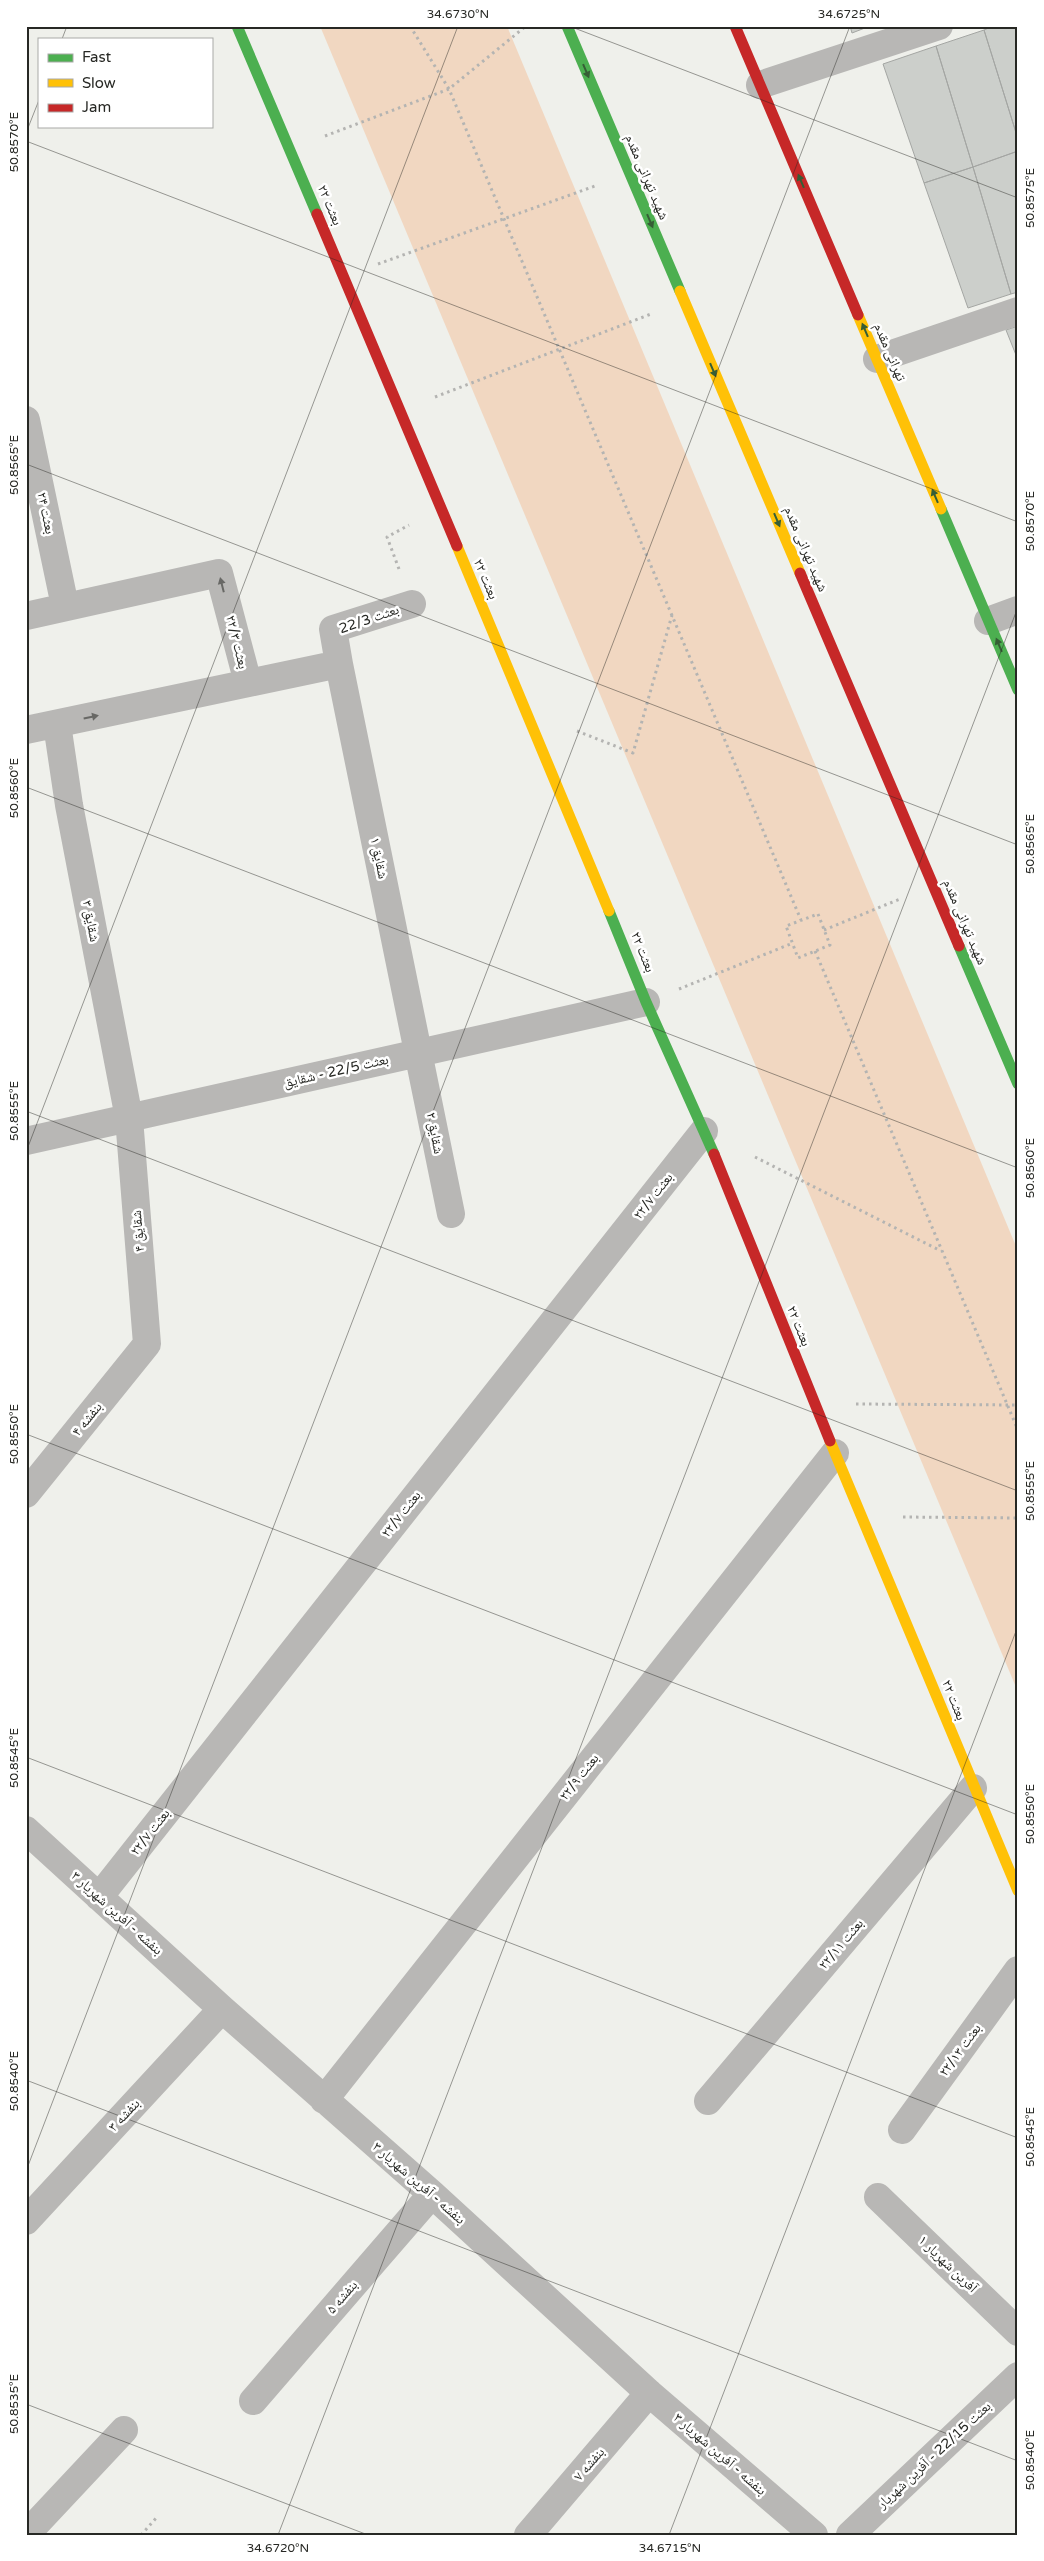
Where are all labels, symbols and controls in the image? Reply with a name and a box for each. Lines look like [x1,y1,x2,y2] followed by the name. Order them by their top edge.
[427,7,489,21] text: 34.6730°N
[818,7,880,21] text: 34.6725°N
[38,38,212,128] legend
[82,48,112,66] text: Fast
[582,64,590,79] one-way arrow
[82,74,116,92] text: Slow
[82,98,111,116] text: Jam
[7,111,21,172] text: 50.8570°E
[620,132,673,223] street label: شهید تهرانی مقدم
[1023,168,1037,228] text: 50.8575°E
[796,174,804,188] one-way arrow
[314,182,346,228] street label: بعثت ۲۲
[646,214,654,228] one-way arrow
[869,320,910,384] street label: تهرانی مقدم
[860,323,868,337] one-way arrow
[710,363,718,377] one-way arrow
[7,435,21,495] text: 50.8565°E
[931,488,939,503] one-way arrow
[1023,490,1037,551] text: 50.8570°E
[33,491,59,536] street label: بعثت ۲۴
[779,504,832,595] street label: شهید تهرانی مقدم
[774,513,782,527] one-way arrow
[470,556,502,602] street label: بعثت ۲۲
[218,577,226,592] one-way arrow
[337,601,401,637] street label: بعثت 22/3
[222,613,252,671] street label: بعثت ۲۲/۳
[994,638,1002,652] one-way arrow
[84,713,99,721] one-way arrow
[7,757,21,818] text: 50.8560°E
[1023,814,1037,874] text: 50.8565°E
[365,836,392,880] street label: شقایق ۱
[938,877,991,968] street label: شهید تهرانی مقدم
[78,899,103,943] street label: شقایق ۳
[627,929,659,975] street label: بعثت ۲۲
[282,1051,391,1092] street label: بعثت 22/5 - شقایق
[7,1081,21,1141] text: 50.8555°E
[422,1111,447,1155] street label: شقایق ۲
[1023,1137,1037,1198] text: 50.8560°E
[629,1169,677,1223] street label: بعثت ۲۲/۷
[128,1209,149,1253] street label: شقایق ۴
[783,1303,815,1349] street label: بعثت ۲۲
[68,1398,106,1439] street label: بنفشه ۴
[7,1403,21,1464] text: 50.8550°E
[1023,1461,1037,1521] text: 50.8555°E
[377,1487,425,1541] street label: بعثت ۲۲/۷
[938,1677,970,1723] street label: بعثت ۲۲
[7,1728,21,1788] text: 50.8545°E
[555,1750,603,1804] street label: بعثت ۲۲/۹
[1023,1783,1037,1844] text: 50.8550°E
[126,1805,174,1859] street label: بعثت ۲۲/۷
[68,1867,166,1959] street label: بنفشه - آفرین شهریار ۳
[815,1915,867,1973] street label: بعثت ۲۲/۱۱
[935,2020,985,2080] street label: بعثت ۲۲/۱۳
[7,2050,21,2111] text: 50.8540°E
[105,2095,144,2135] street label: بنفشه ۳
[1023,2107,1037,2167] text: 50.8545°E
[369,2138,469,2228] street label: بنفشه - آفرین شهریار ۳
[915,2232,981,2297] street label: آفرین شهریار ۱
[323,2277,361,2317] street label: بنفشه ۵
[7,2374,21,2434] text: 50.8535°E
[873,2398,995,2513] street label: بعثت 22/15 - آفرین شهریار
[670,2409,770,2499] street label: بنفشه - آفرین شهریار ۳
[1023,2429,1037,2490] text: 50.8540°E
[570,2444,608,2484] street label: بنفشه ۷
[247,2541,309,2555] text: 34.6720°N
[639,2541,701,2555] text: 34.6715°N

